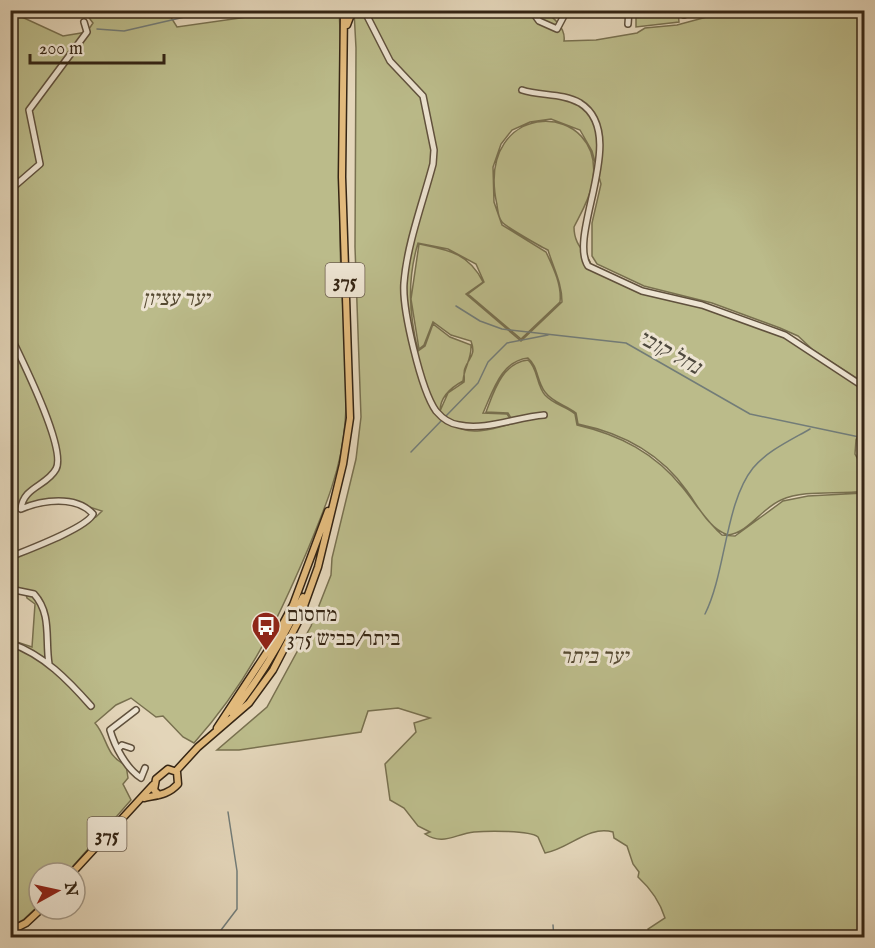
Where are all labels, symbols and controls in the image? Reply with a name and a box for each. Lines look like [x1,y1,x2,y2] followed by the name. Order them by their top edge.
[30,27,164,65] scale bar
[39,38,83,61] text: 200 m
[326,263,364,297] road number: 375
[143,286,211,313] park label: יער עציון
[632,324,707,382] water label: נחל קובי
[287,602,400,653] place label: מחסום ביתר/כביש 375
[250,610,282,652] bus stop icon: מחסום ביתר/כביש 375
[560,644,630,671] park label: יער ביתר
[88,817,126,851] road number: 375
[27,861,87,921] north arrow
[59,880,81,898] text: N

